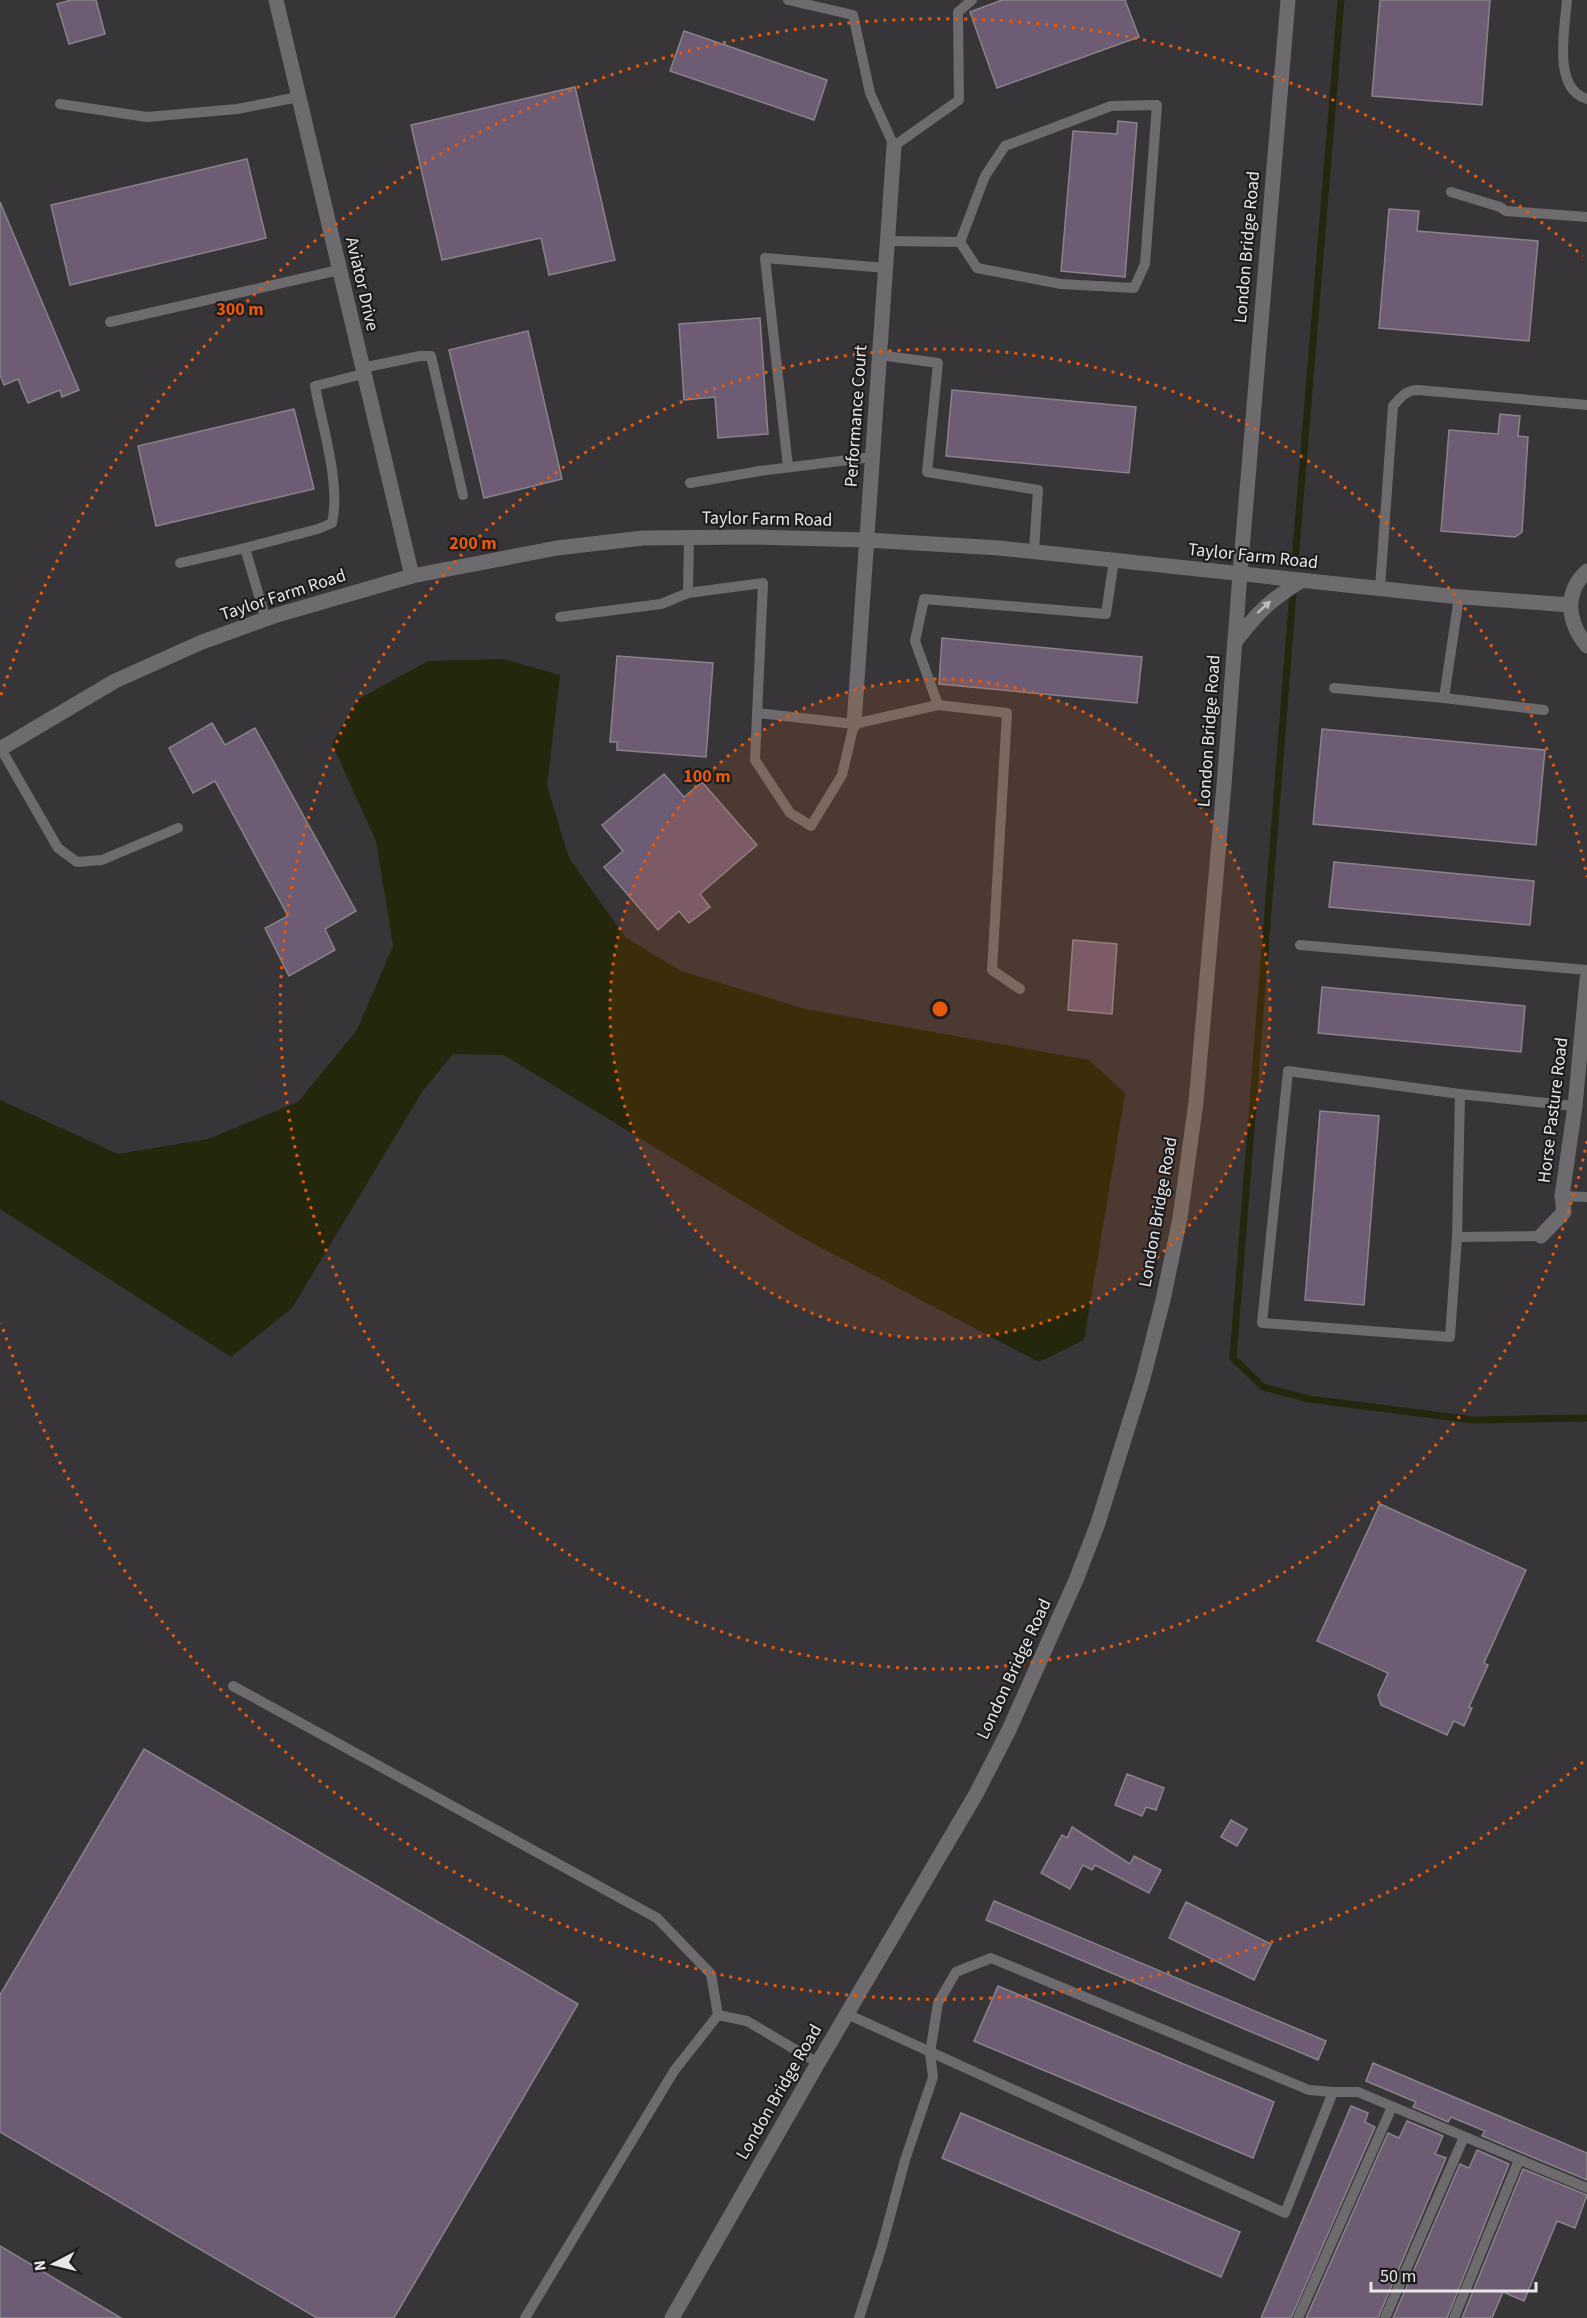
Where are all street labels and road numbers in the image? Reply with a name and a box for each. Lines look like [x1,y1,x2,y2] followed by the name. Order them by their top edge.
[1228,170,1266,324] street label: London Bridge Road
[339,235,385,334] street label: Aviator Drive
[839,344,873,488] street label: Performance Court
[701,505,833,533] street label: Taylor Farm Road
[1187,537,1319,575] street label: Taylor Farm Road
[217,563,349,627] street label: Taylor Farm Road
[1191,654,1227,808] street label: London Bridge Road
[1532,1036,1574,1184] street label: Horse Pasture Road
[1132,1135,1184,1289] street label: London Bridge Road
[970,1595,1058,1743] street label: London Bridge Road
[730,2020,828,2164] street label: London Bridge Road

